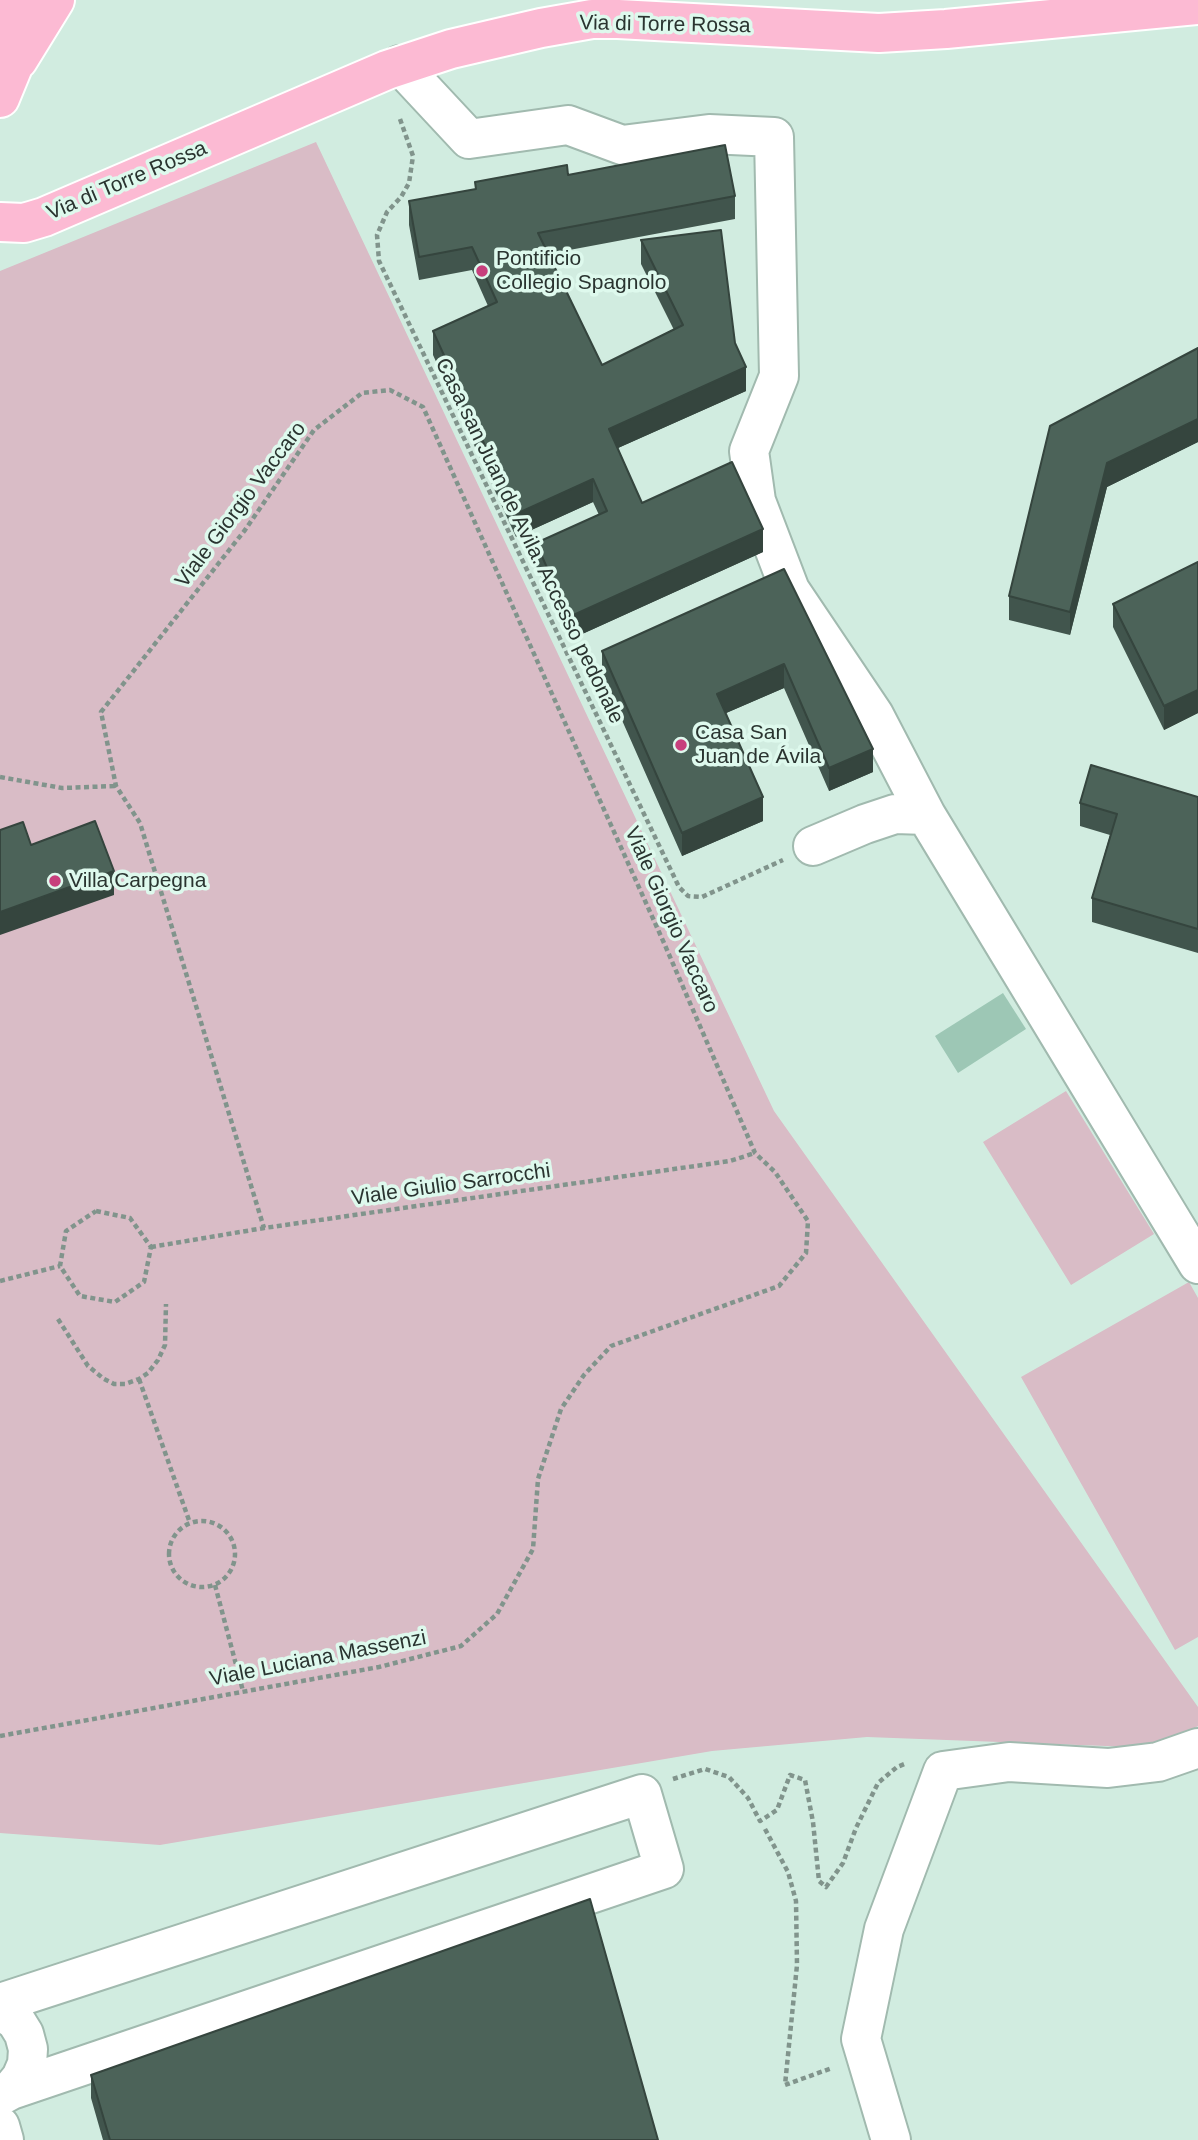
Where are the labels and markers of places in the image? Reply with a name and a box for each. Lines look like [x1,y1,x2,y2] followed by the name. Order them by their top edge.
[496,246,666,296] place label: Pontificio Collegio Spagnolo
[474,263,490,279] marker: Pontificio Collegio Spagnolo
[695,720,821,770] place label: Casa San Juan de Ávila
[673,737,689,753] marker: Casa San Juan de Ávila
[69,868,206,894] place label: Villa Carpegna
[47,873,63,889] marker: Villa Carpegna

